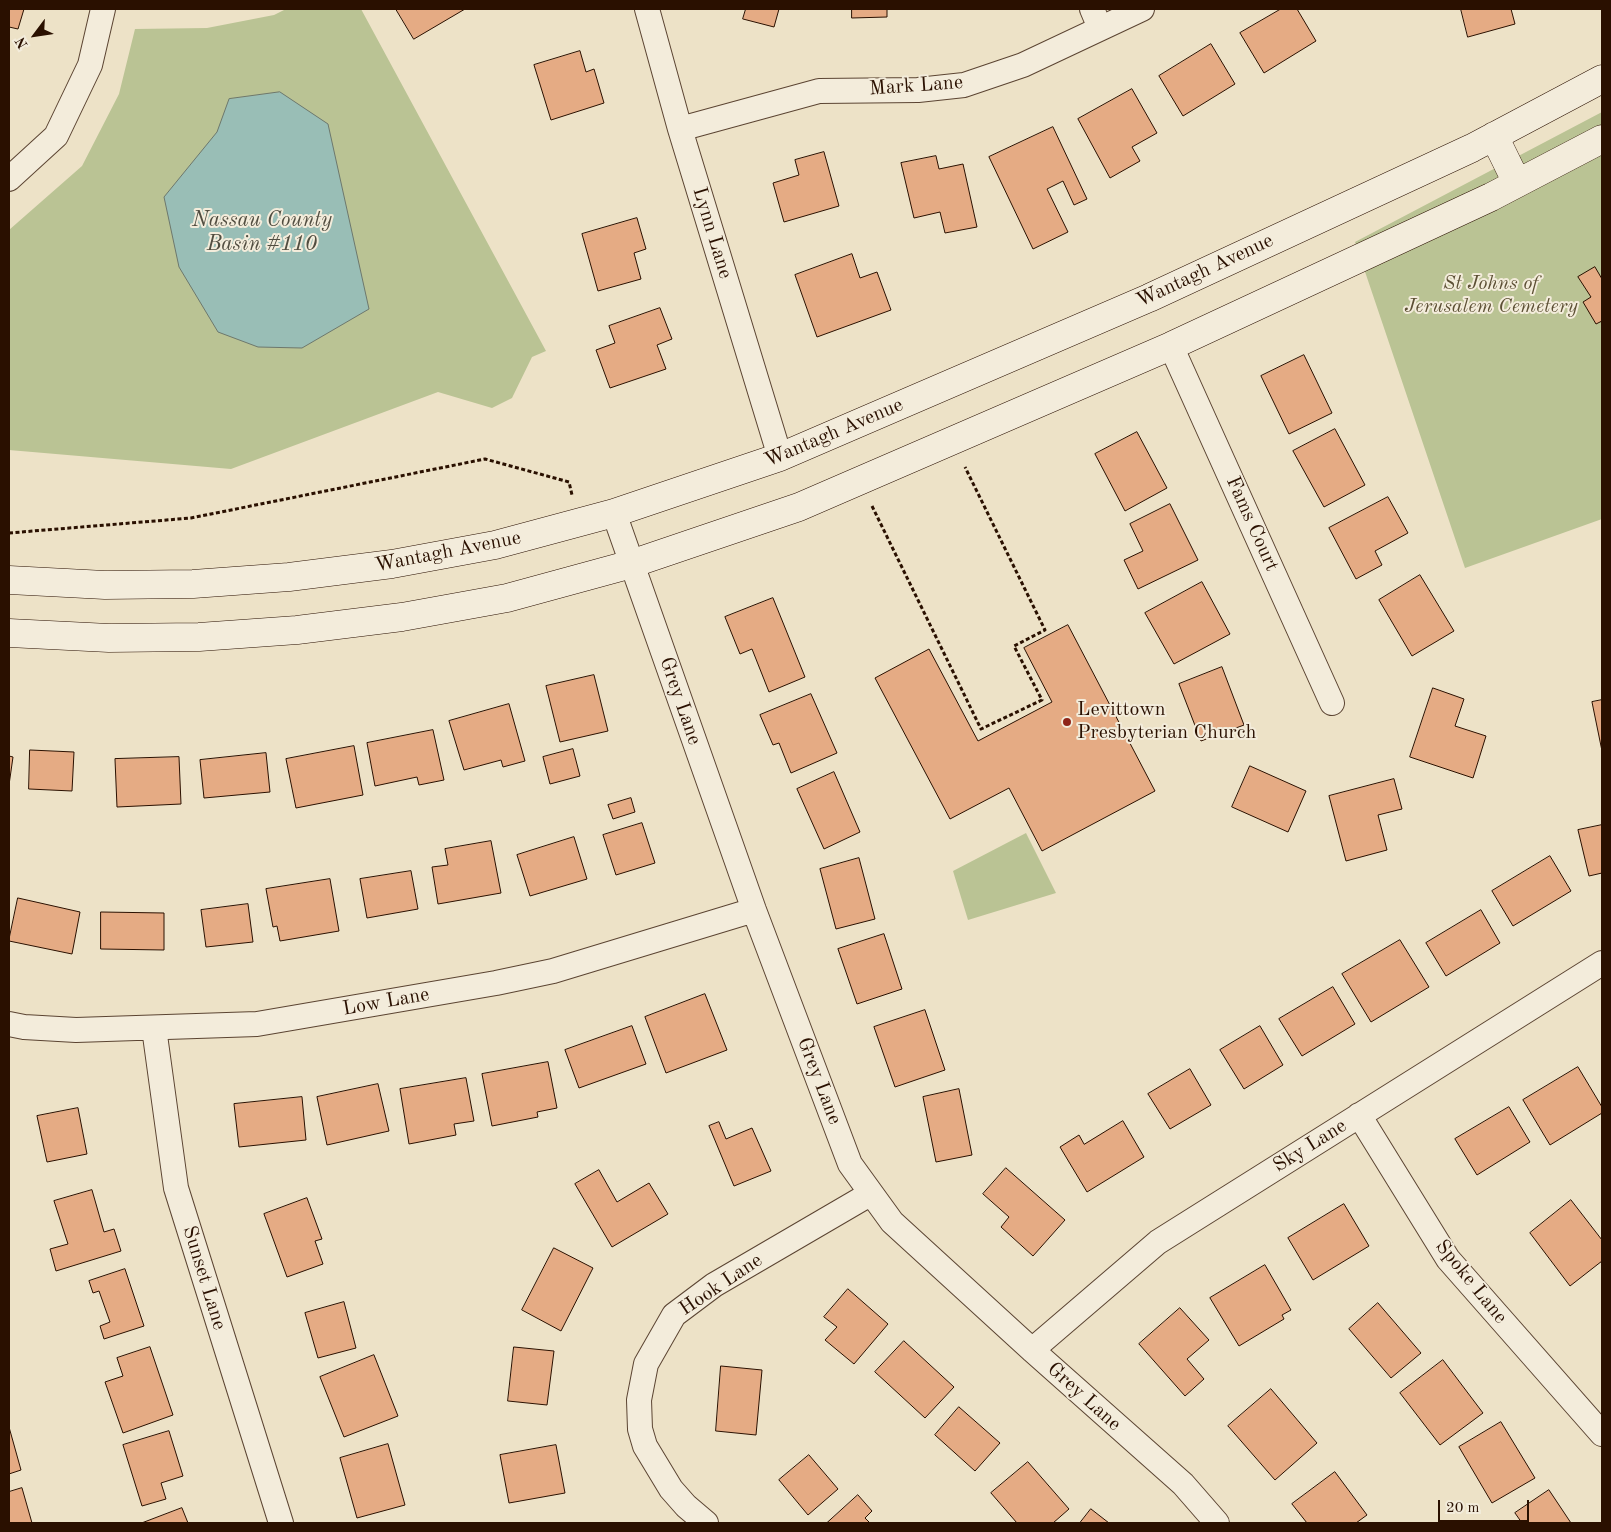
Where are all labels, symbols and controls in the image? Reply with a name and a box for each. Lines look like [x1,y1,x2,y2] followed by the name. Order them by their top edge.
[10,10,60,60] north arrow
[13,35,31,51] text: N
[868,71,964,101] street label: Mark Lane
[687,184,737,282] street label: Lynn Lane
[192,207,332,257] water label: Nassau County Basin #110
[1133,229,1277,313] street label: Wantagh Avenue
[1404,272,1578,319] park label: St Johns of Jerusalem Cemetery
[761,393,907,473] street label: Wantagh Avenue
[1220,473,1284,575] street label: Fams Court
[373,526,523,578] street label: Wantagh Avenue
[654,654,706,748] street label: Grey Lane
[1077,698,1256,745] place label: Levittown Presbyterian Church
[1061,716,1073,728] marker: Levittown Presbyterian Church
[341,983,431,1021] street label: Low Lane
[791,1034,847,1128] street label: Grey Lane
[1269,1114,1351,1178] street label: Sky Lane
[177,1223,231,1333] street label: Sunset Lane
[1430,1235,1512,1329] street label: Spoke Lane
[675,1249,767,1321] street label: Hook Lane
[1042,1358,1126,1436] street label: Grey Lane
[1441,1490,1532,1522] scale bar
[1446,1501,1480,1516] text: 20 m

